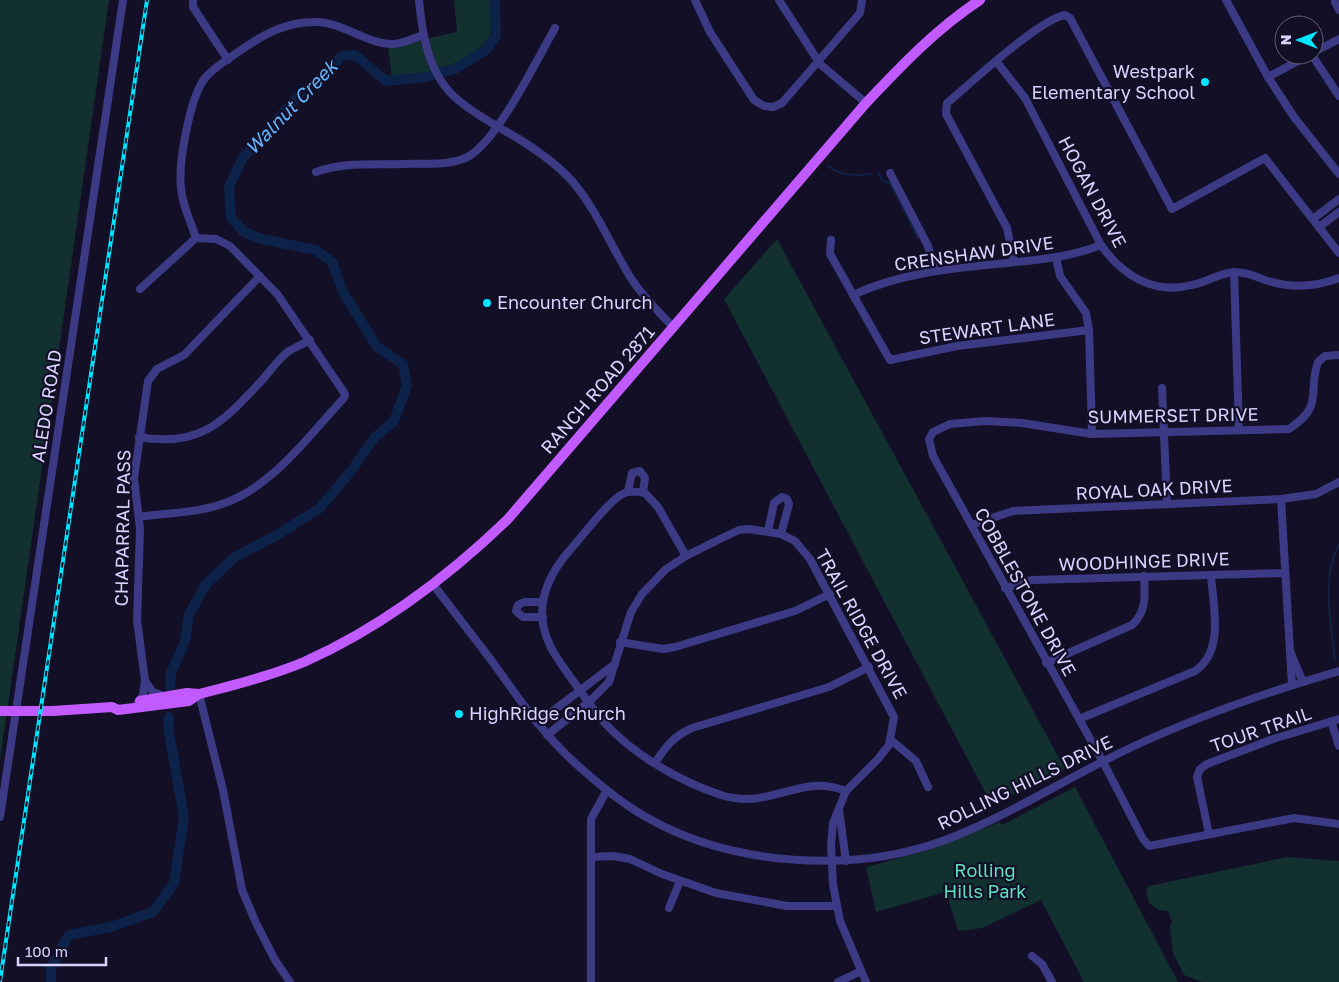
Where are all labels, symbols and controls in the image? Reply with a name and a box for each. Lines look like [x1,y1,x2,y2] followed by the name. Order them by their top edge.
[1274,15,1324,65] north arrow
[1277,35,1294,45] text: N
[240,53,343,159] water label: Walnut Creek
[1031,60,1195,103] place label: Westpark Elementary School
[1199,76,1211,88] marker: Westpark Elementary School
[1054,132,1131,251] street label: HOGAN DRIVE
[893,231,1055,275] street label: CRENSHAW DRIVE
[497,291,653,313] place label: Encounter Church
[481,297,493,309] marker: Encounter Church
[918,308,1056,348] street label: STEWART LANE
[536,321,659,458] street label: RANCH ROAD 2871
[26,348,66,464] street label: ALEDO ROAD
[1087,403,1259,427] street label: SUMMERSET DRIVE
[110,449,134,607] street label: CHAPARRAL PASS
[1075,474,1233,504] street label: ROYAL OAK DRIVE
[970,503,1081,680] street label: COBBLESTONE DRIVE
[812,545,912,702] street label: TRAIL RIDGE DRIVE
[1058,547,1230,575] street label: WOODHINGE DRIVE
[469,702,626,724] place label: HighRidge Church
[1207,702,1314,757] street label: TOUR TRAIL
[453,708,465,720] marker: HighRidge Church
[934,730,1116,834] street label: ROLLING HILLS DRIVE
[943,859,1027,902] park label: Rolling Hills Park
[18,934,105,966] scale bar
[25,942,68,960] text: 100 m

